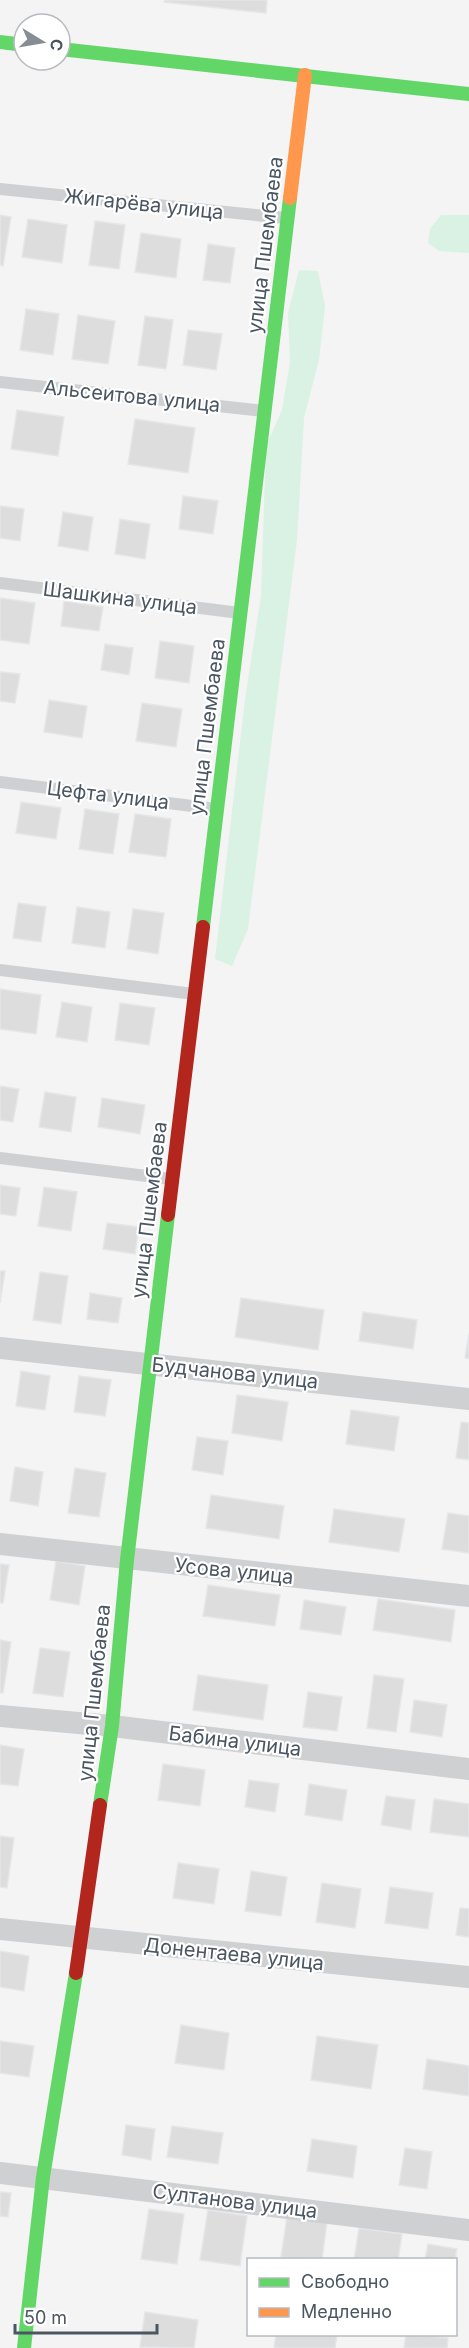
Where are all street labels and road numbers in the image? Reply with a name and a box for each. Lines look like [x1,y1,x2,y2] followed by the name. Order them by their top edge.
[242,155,288,335] street label: улица Пшембаева
[63,184,225,224] street label: Жигарёва улица
[43,375,221,417] street label: Альсеитова улица
[42,577,198,619] street label: Шашкина улица
[184,637,230,817] street label: улица Пшембаева
[46,776,170,814] street label: Цефта улица
[126,1120,172,1300] street label: улица Пшембаева
[151,1352,319,1394] street label: Будчанова улица
[173,1553,295,1589] street label: Усова улица
[73,1603,115,1783] street label: улица Пшембаева
[167,1721,303,1761] street label: Бабина улица
[143,1933,325,1975] street label: Донентаева улица
[151,2179,319,2223] street label: Султанова улица

